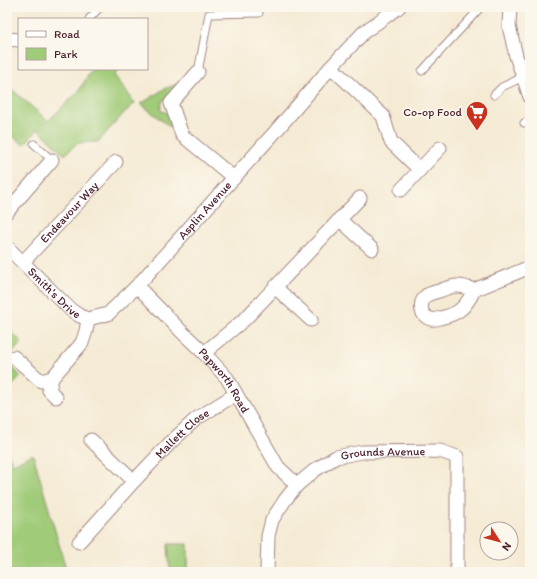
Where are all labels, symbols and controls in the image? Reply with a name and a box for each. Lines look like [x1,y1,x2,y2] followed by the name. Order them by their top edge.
[18,18,148,70] legend
[54,27,80,41] text: Road
[54,47,78,61] text: Park
[464,99,490,132] supermarket icon: Co-op Food
[403,105,463,119] place label: Co-op Food
[37,178,102,246] street label: Endeavour Way
[175,178,235,242] street label: Asplin Avenue
[25,264,84,322] street label: Smith's Drive
[196,345,253,416] street label: Papworth Road
[152,405,212,461] street label: Mallett Close
[339,444,426,463] street label: Grounds Avenue
[479,521,519,561] north arrow
[499,540,514,553] text: N

